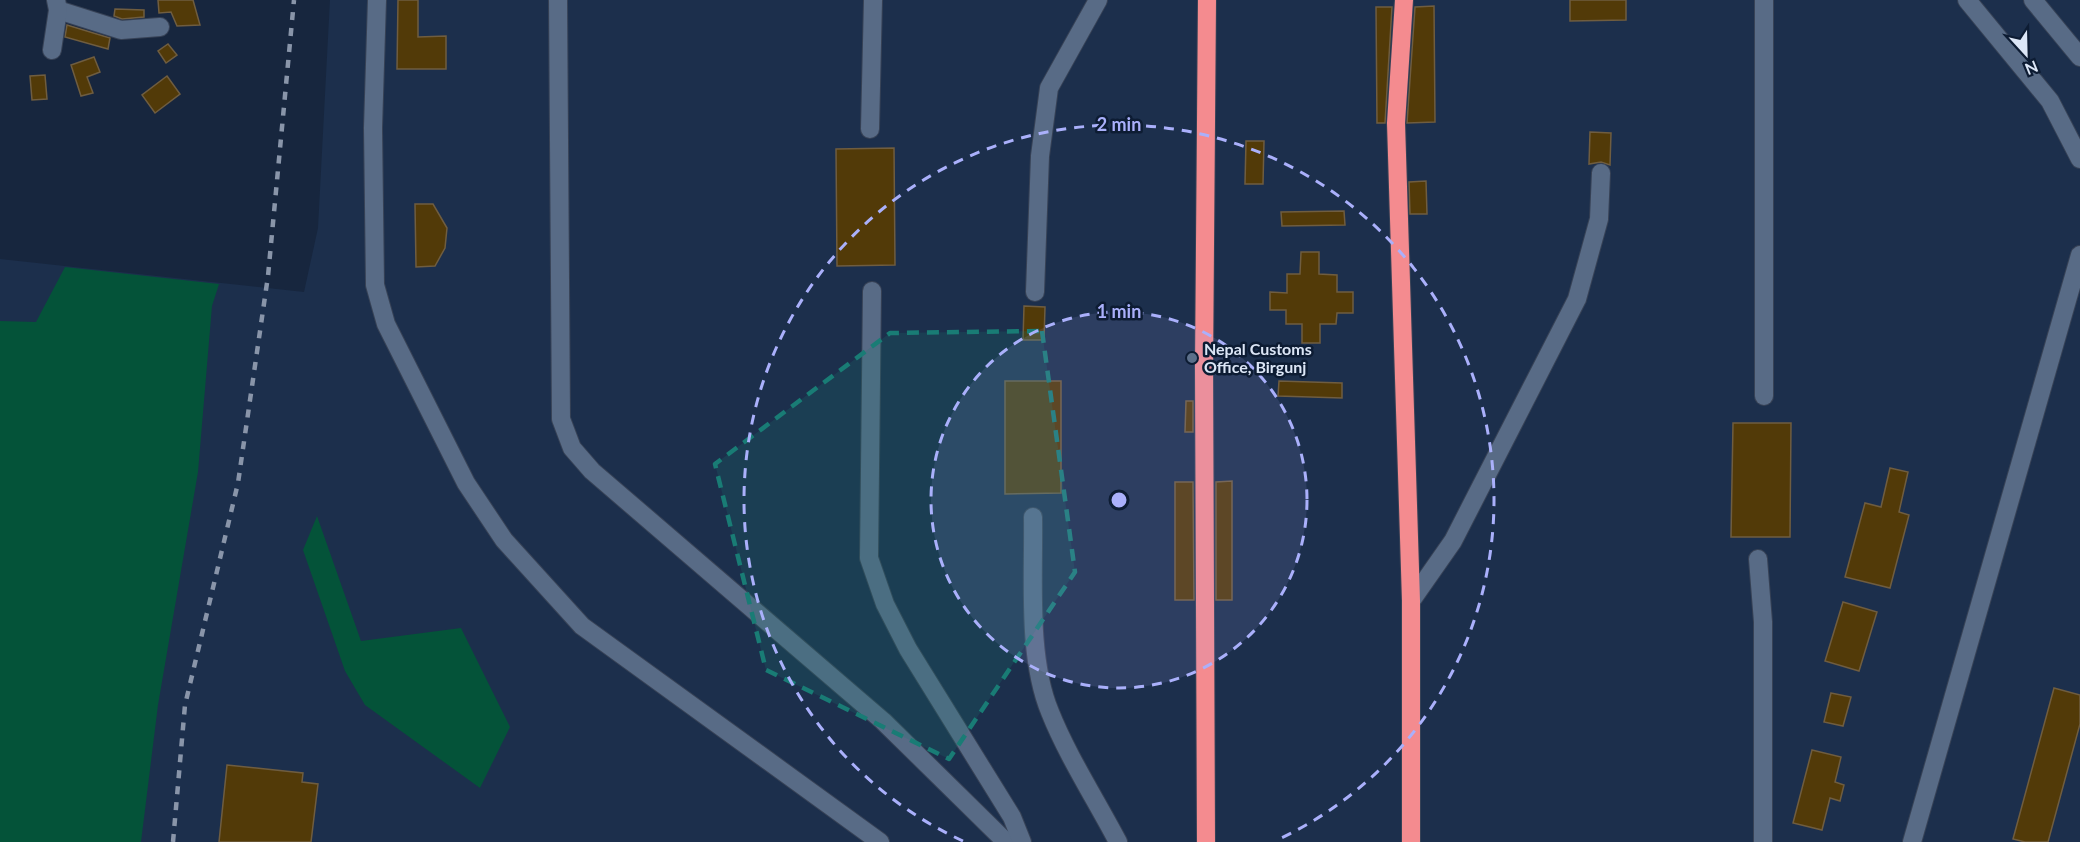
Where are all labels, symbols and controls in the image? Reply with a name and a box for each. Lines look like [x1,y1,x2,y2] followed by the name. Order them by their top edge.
[1996,24,2056,84] north arrow
[2023,57,2041,79] text: N
[1097,113,1141,135] text: 2 min
[1097,300,1141,322] text: 1 min
[1204,339,1312,376] place label: Nepal Customs Office, Birgunj
[1185,351,1199,365] marker: Nepal Customs Office, Birgunj
[1109,490,1129,510] centre of rings

